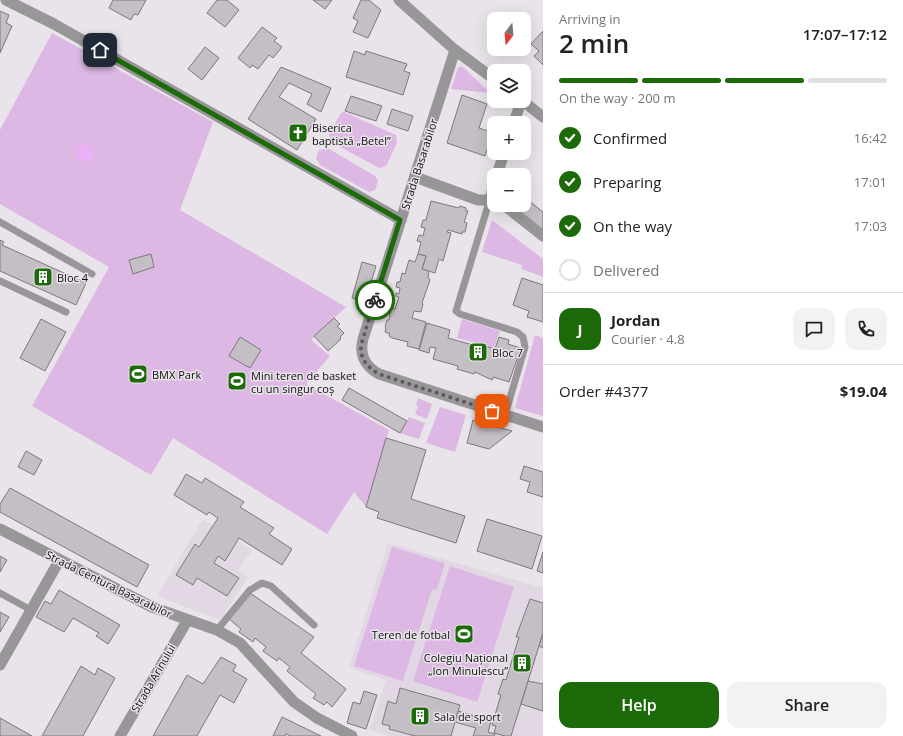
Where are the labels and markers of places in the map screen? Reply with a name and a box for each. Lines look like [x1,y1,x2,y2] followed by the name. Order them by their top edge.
[83,33,117,67] pin
[312,120,391,148] place label: Biserica baptistă „Betel”
[287,122,309,144] church icon: Biserica baptistă „Betel”
[32,266,54,288] building icon: Bloc 4
[57,270,89,285] place label: Bloc 4
[467,341,489,363] building icon: Bloc 7
[492,345,523,360] place label: Bloc 7
[127,363,149,385] sports icon: BMX Park
[152,367,201,382] place label: BMX Park
[251,368,356,396] place label: Mini teren de basket cu un singur coș
[226,370,248,392] sports icon: Mini teren de basket cu un singur coș
[475,394,509,428] pin
[453,623,475,645] sports icon: Teren de fotbal
[372,627,450,642] place label: Teren de fotbal
[424,650,508,678] place label: Colegiu Național „Ion Minulescu”
[511,652,533,674] building icon: Colegiu Național „Ion Minulescu”
[409,705,431,727] building icon: Sala de sport
[434,709,501,724] place label: Sala de sport

